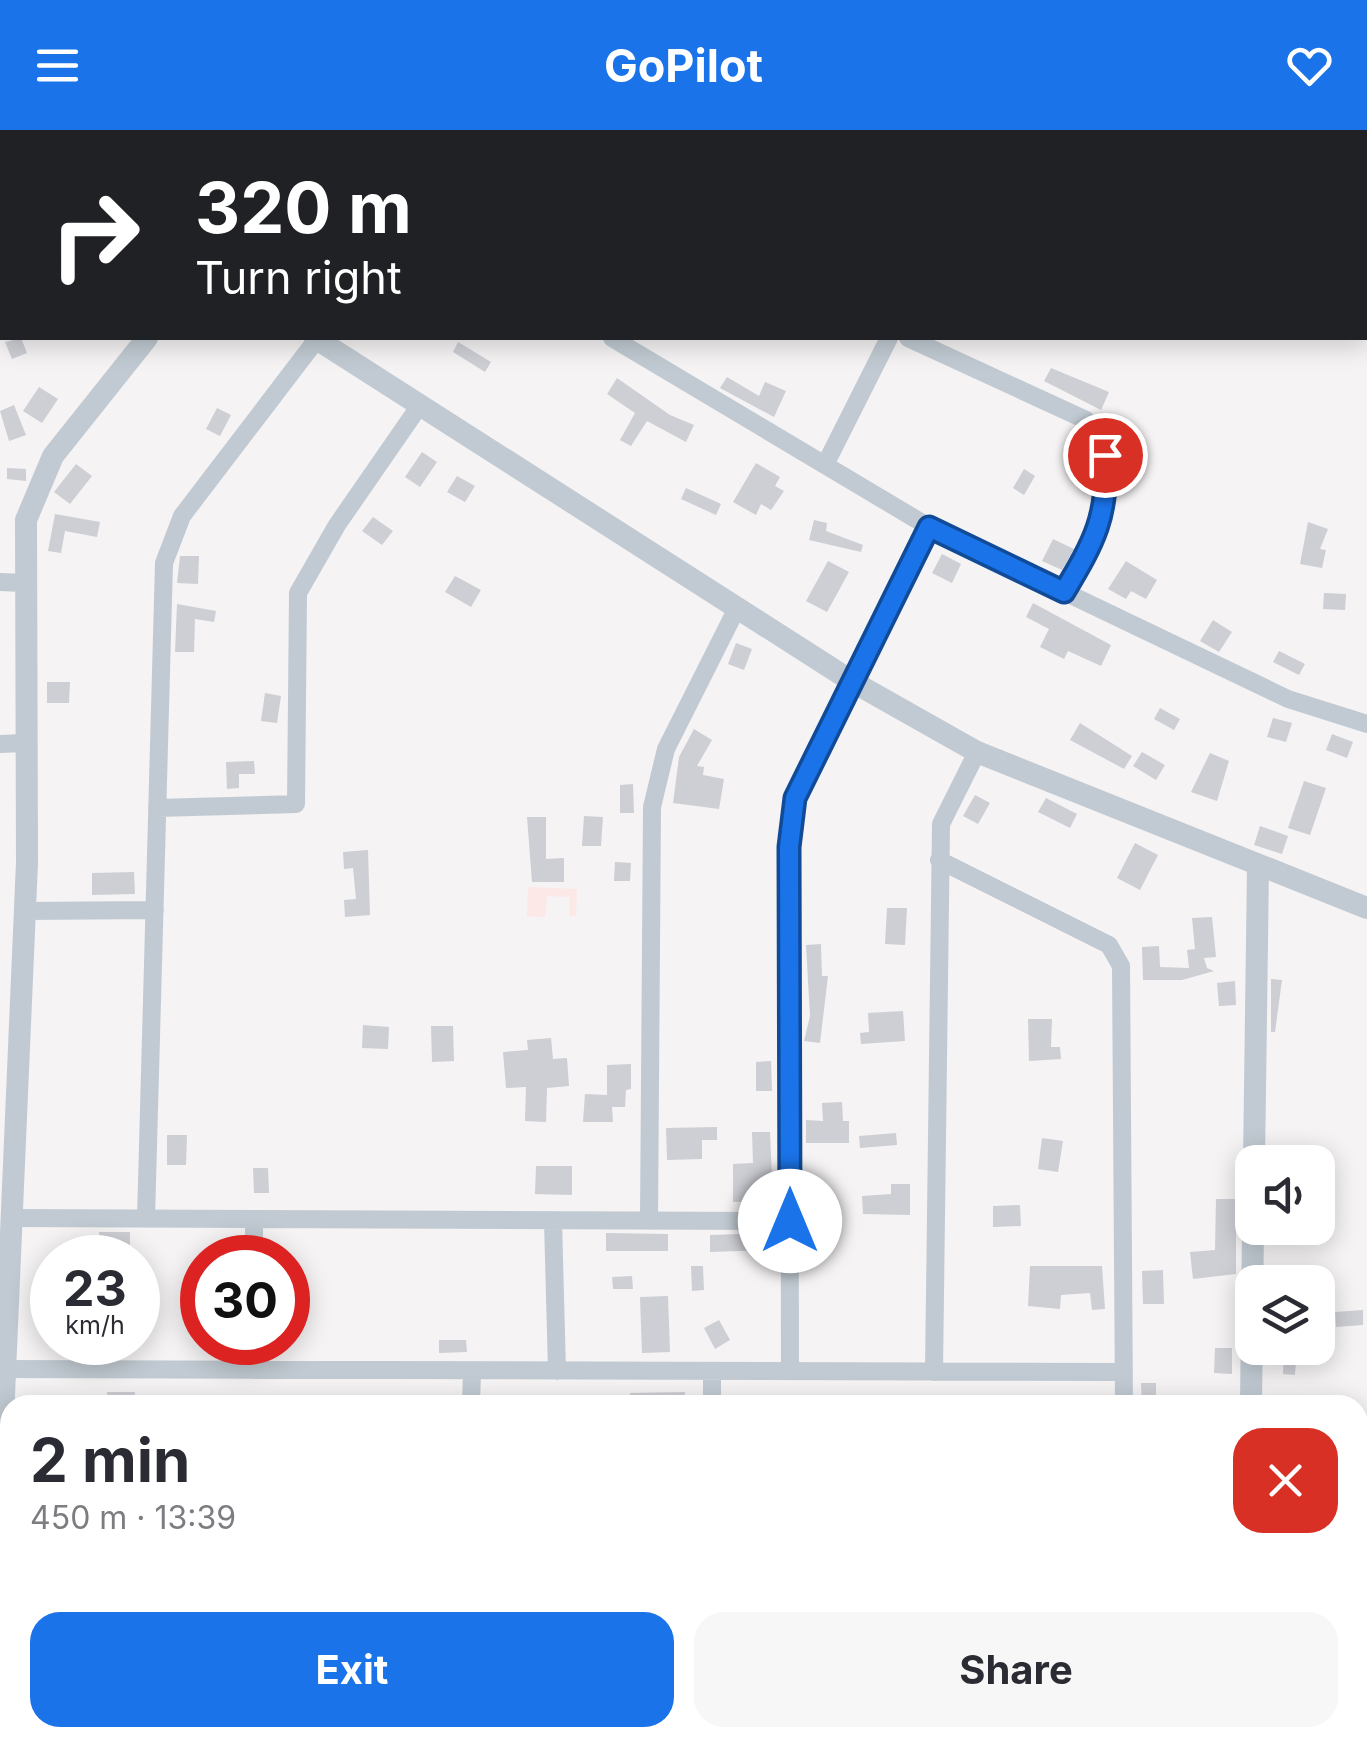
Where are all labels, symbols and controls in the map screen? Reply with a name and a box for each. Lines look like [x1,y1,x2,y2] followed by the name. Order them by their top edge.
[30,38,85,93] icon: menu
[604,38,763,93] text: GoPilot
[1282,38,1337,93] icon: heart
[195,165,412,250] text: 320 m
[30,170,160,300] icon: right
[195,250,402,305] text: Turn right
[1063,413,1148,498] pin
[1078,428,1133,483] icon: arrive
[1235,1145,1335,1365] map controls
[1235,1145,1335,1245] button: sound
[738,1169,842,1273] position arrow
[180,1235,310,1365] speed limit sign: 30
[63,1258,127,1318] text: 23
[1235,1265,1335,1365] button: layers
[65,1310,125,1340] text: km/h
[30,1424,190,1496] text: 2 min
[1233,1428,1338,1533] button: close
[30,1498,236,1537] text: 450 m · 13:39
[30,1612,674,1727] button: Exit
[694,1612,1338,1727] button: Share

